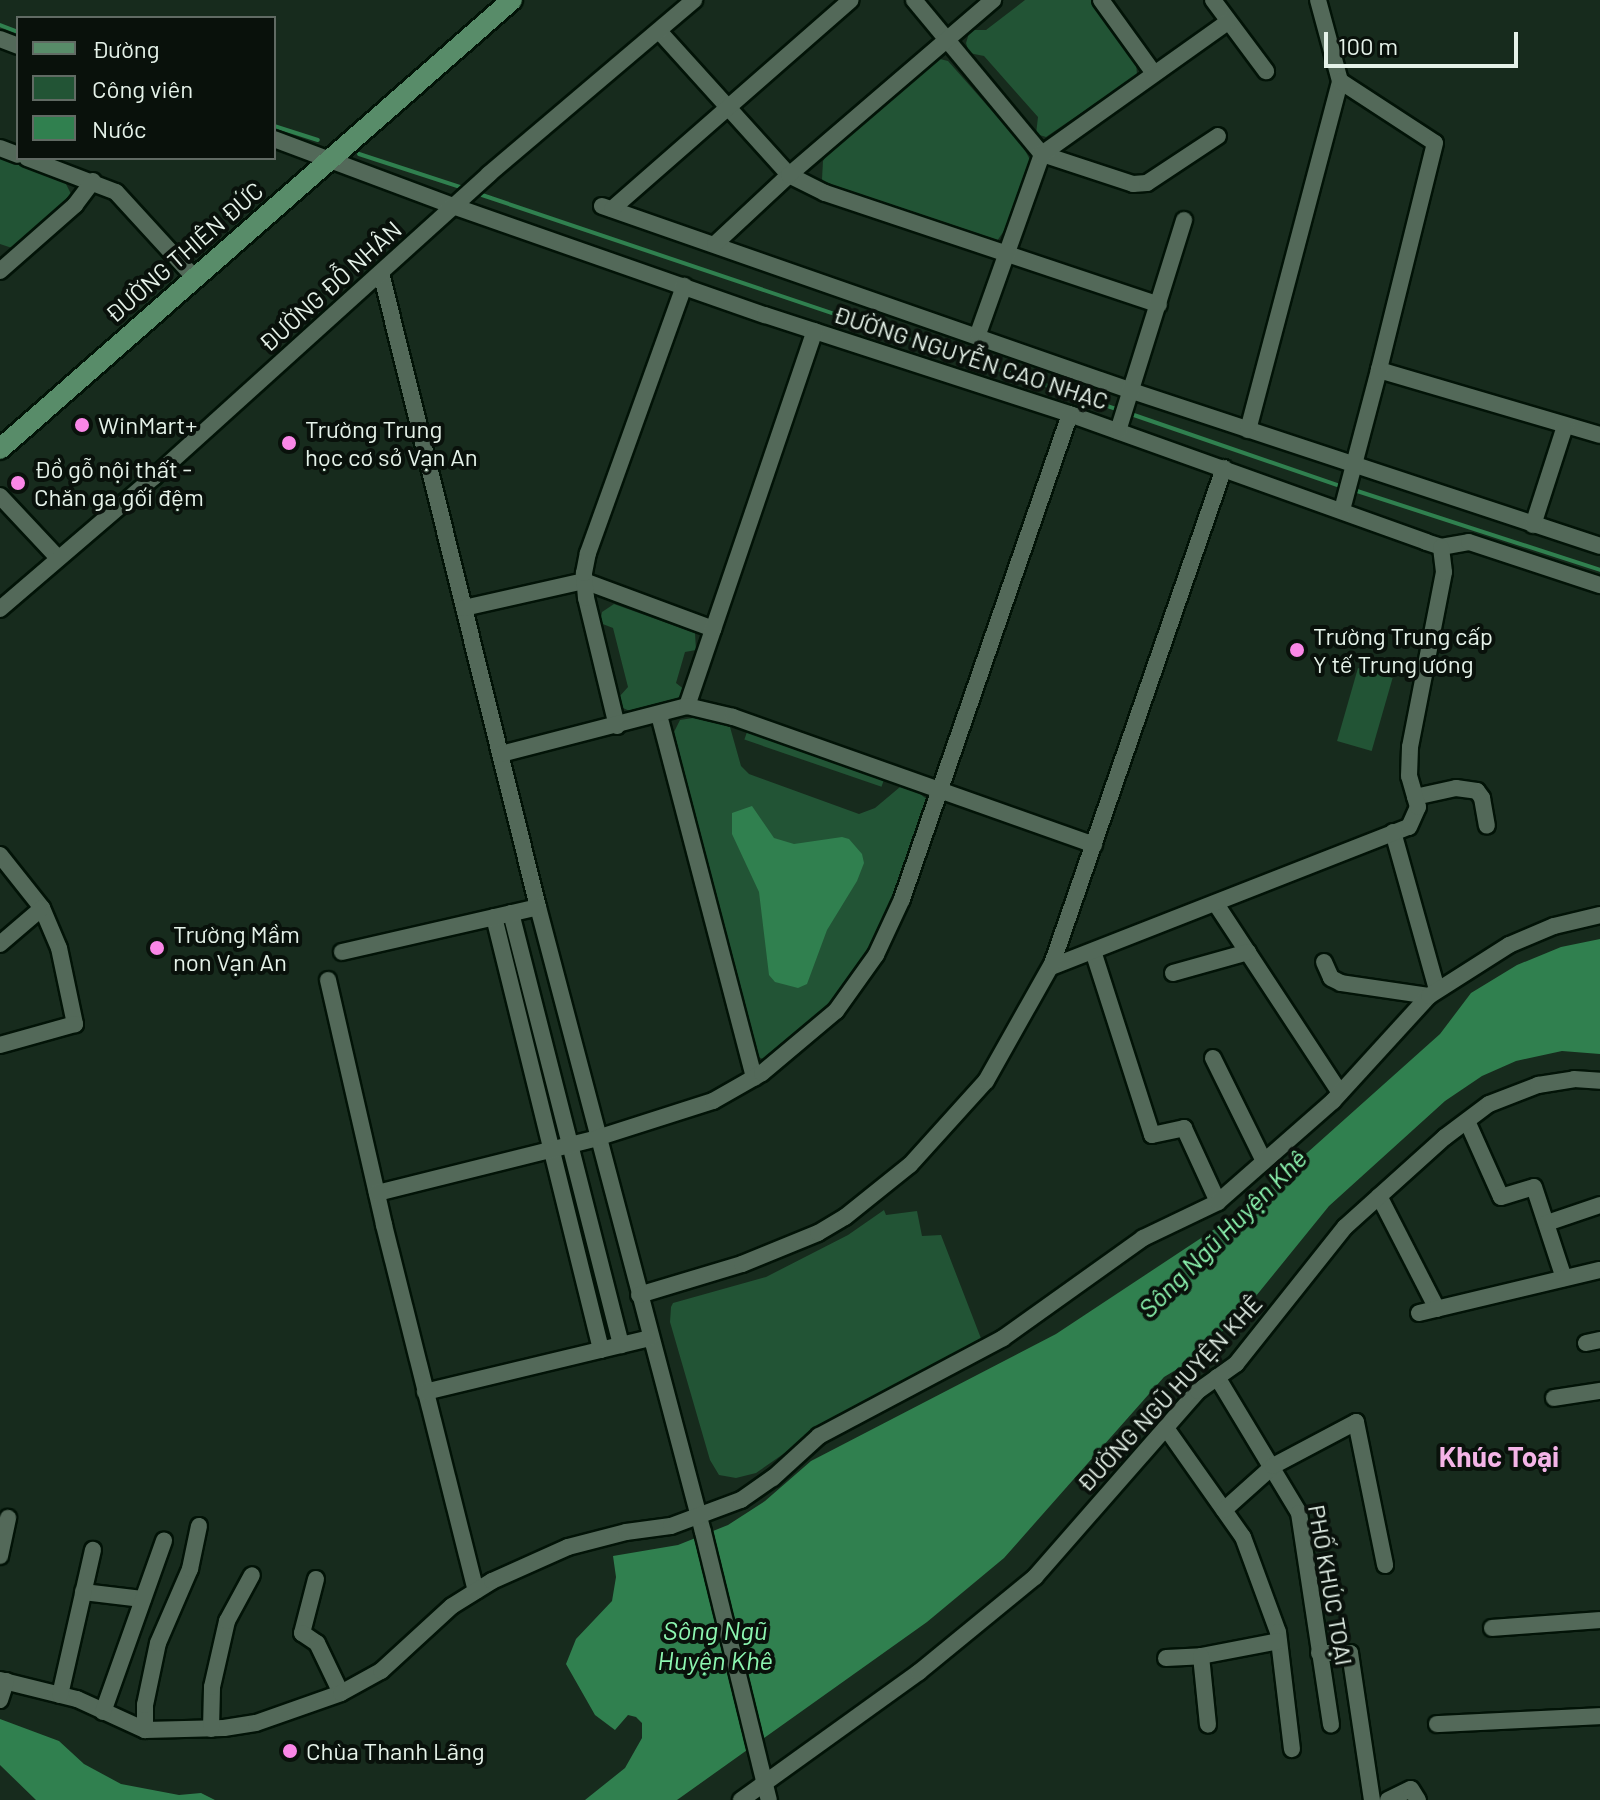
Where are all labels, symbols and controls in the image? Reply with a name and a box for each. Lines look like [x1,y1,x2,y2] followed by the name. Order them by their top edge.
[16,16,276,160] legend
[1328,16,1522,66] scale bar
[1338,31,1398,60] text: 100 m
[92,34,160,63] text: Đường
[92,74,193,103] text: Công viên
[92,114,147,143] text: Nước
[99,176,269,328] street label: ĐƯỜNG THIÊN ĐỨC
[253,215,407,357] street label: ĐƯỜNG ĐỖ NHÂN
[830,299,1112,415] street label: ĐƯỜNG NGUYỄN CAO NHẠC
[98,411,197,439] place label: WinMart+
[305,415,478,471] place label: Trường Trung học cơ sở Vạn An
[73,416,91,434] marker: WinMart+
[280,434,298,452] marker: Trường Trung học cơ sở Vạn An
[34,455,204,511] place label: Đồ gỗ nội thất - Chăn ga gối đệm
[9,474,27,492] marker: Đồ gỗ nội thất - Chăn ga gối đệm
[1313,622,1493,678] place label: Trường Trung cấp Y tế Trung ương
[1288,641,1306,659] marker: Trường Trung cấp Y tế Trung ương
[173,920,300,976] place label: Trường Mầm non Vạn An
[148,939,166,957] marker: Trường Mầm non Vạn An
[1131,1142,1313,1324] water label: Sông Ngũ Huyện Khê
[1070,1289,1268,1497] street label: ĐƯỜNG NGŨ HUYỆN KHÊ
[1439,1439,1559,1473] district label: Khúc Toại
[1303,1502,1359,1668] street label: PHỐ KHÚC TOẠI
[657,1614,773,1676] water label: Sông Ngũ Huyện Khê
[306,1737,485,1765] place label: Chùa Thanh Lãng
[281,1742,299,1760] marker: Chùa Thanh Lãng

